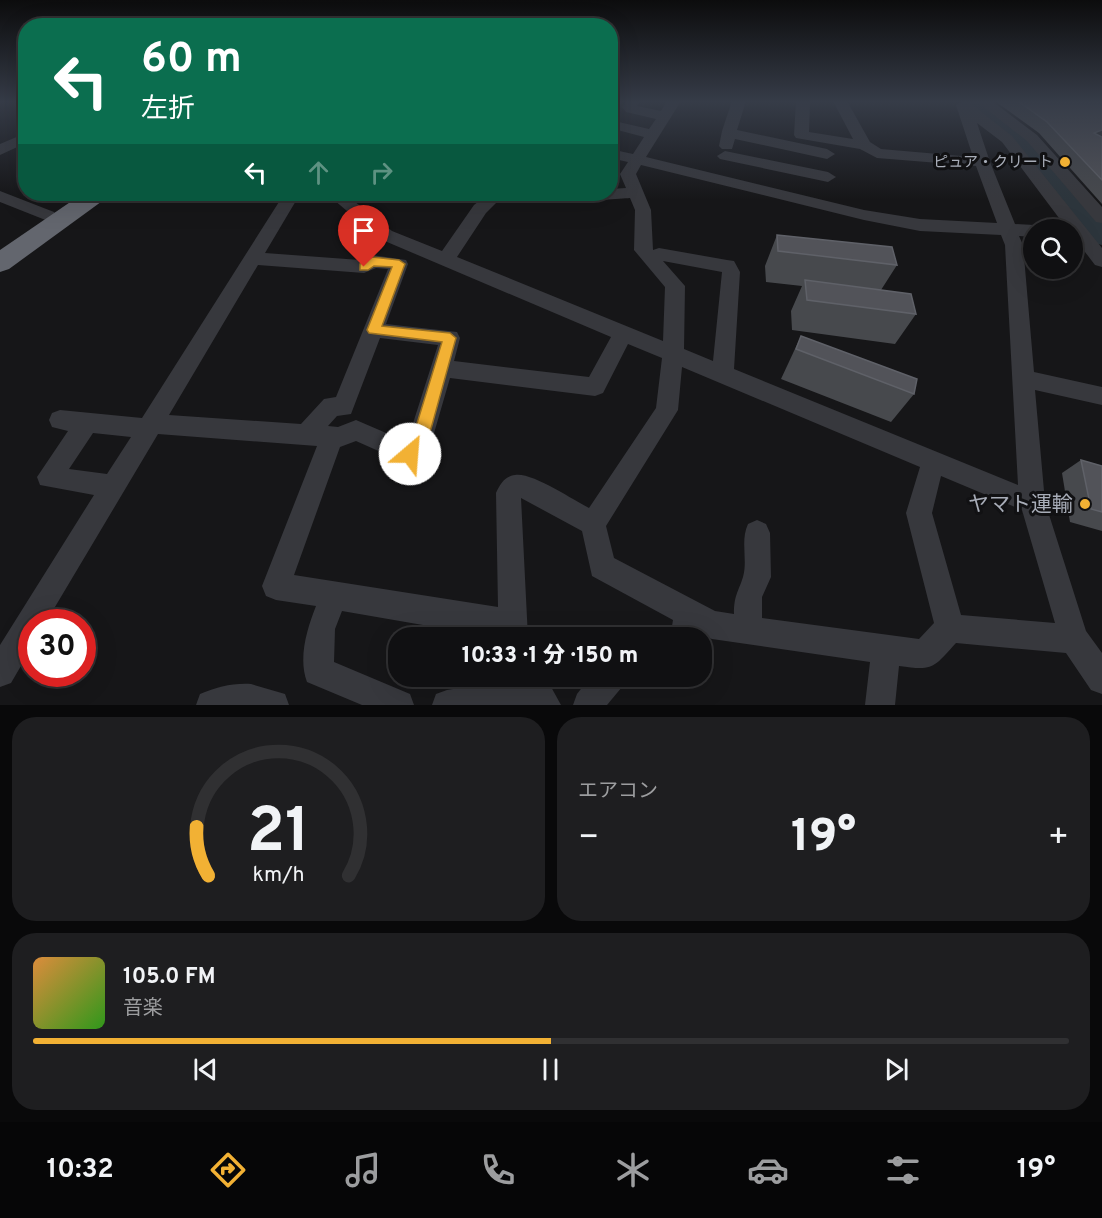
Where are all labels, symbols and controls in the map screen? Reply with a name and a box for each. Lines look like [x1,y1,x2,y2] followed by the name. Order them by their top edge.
[141,34,242,87] text: 60 m
[42,42,120,120] icon: left
[141,93,195,127] text: 左折
[933,154,1053,173] place label: ピュア・クリート
[1058,155,1072,169] marker: ピュア・クリート
[239,156,272,189] icon: left
[302,156,335,189] icon: ahead
[365,156,398,189] icon: right
[338,205,389,267] pin
[347,214,380,247] icon: arrive
[1023,219,1083,279] map controls
[1023,219,1083,279] button: search
[378,422,442,486] position arrow
[968,492,1073,519] place label: ヤマト運輸
[1078,497,1092,511] marker: ヤマト運輸
[18,609,96,687] speed limit sign: 30
[462,643,638,670] text: 10:33 · 1 分 · 150 m
[578,779,658,805] text: エアコン
[247,795,310,874] text: 21
[791,810,856,867] text: 19°
[578,818,599,860] text: −
[1048,818,1069,860] text: +
[252,862,305,889] text: km/h
[123,964,215,991] text: 105.0 FM
[123,996,163,1022] text: 音楽
[189,1053,222,1086] icon: previous
[534,1053,567,1086] icon: pause
[880,1053,913,1086] icon: next
[207,1149,249,1191] icon: directions
[342,1149,384,1191] icon: music
[477,1149,519,1191] icon: phone
[612,1149,654,1191] icon: climate
[747,1149,789,1191] icon: car
[882,1149,924,1191] icon: filters
[47,1153,114,1187] text: 10:32
[1017,1153,1055,1187] text: 19°

